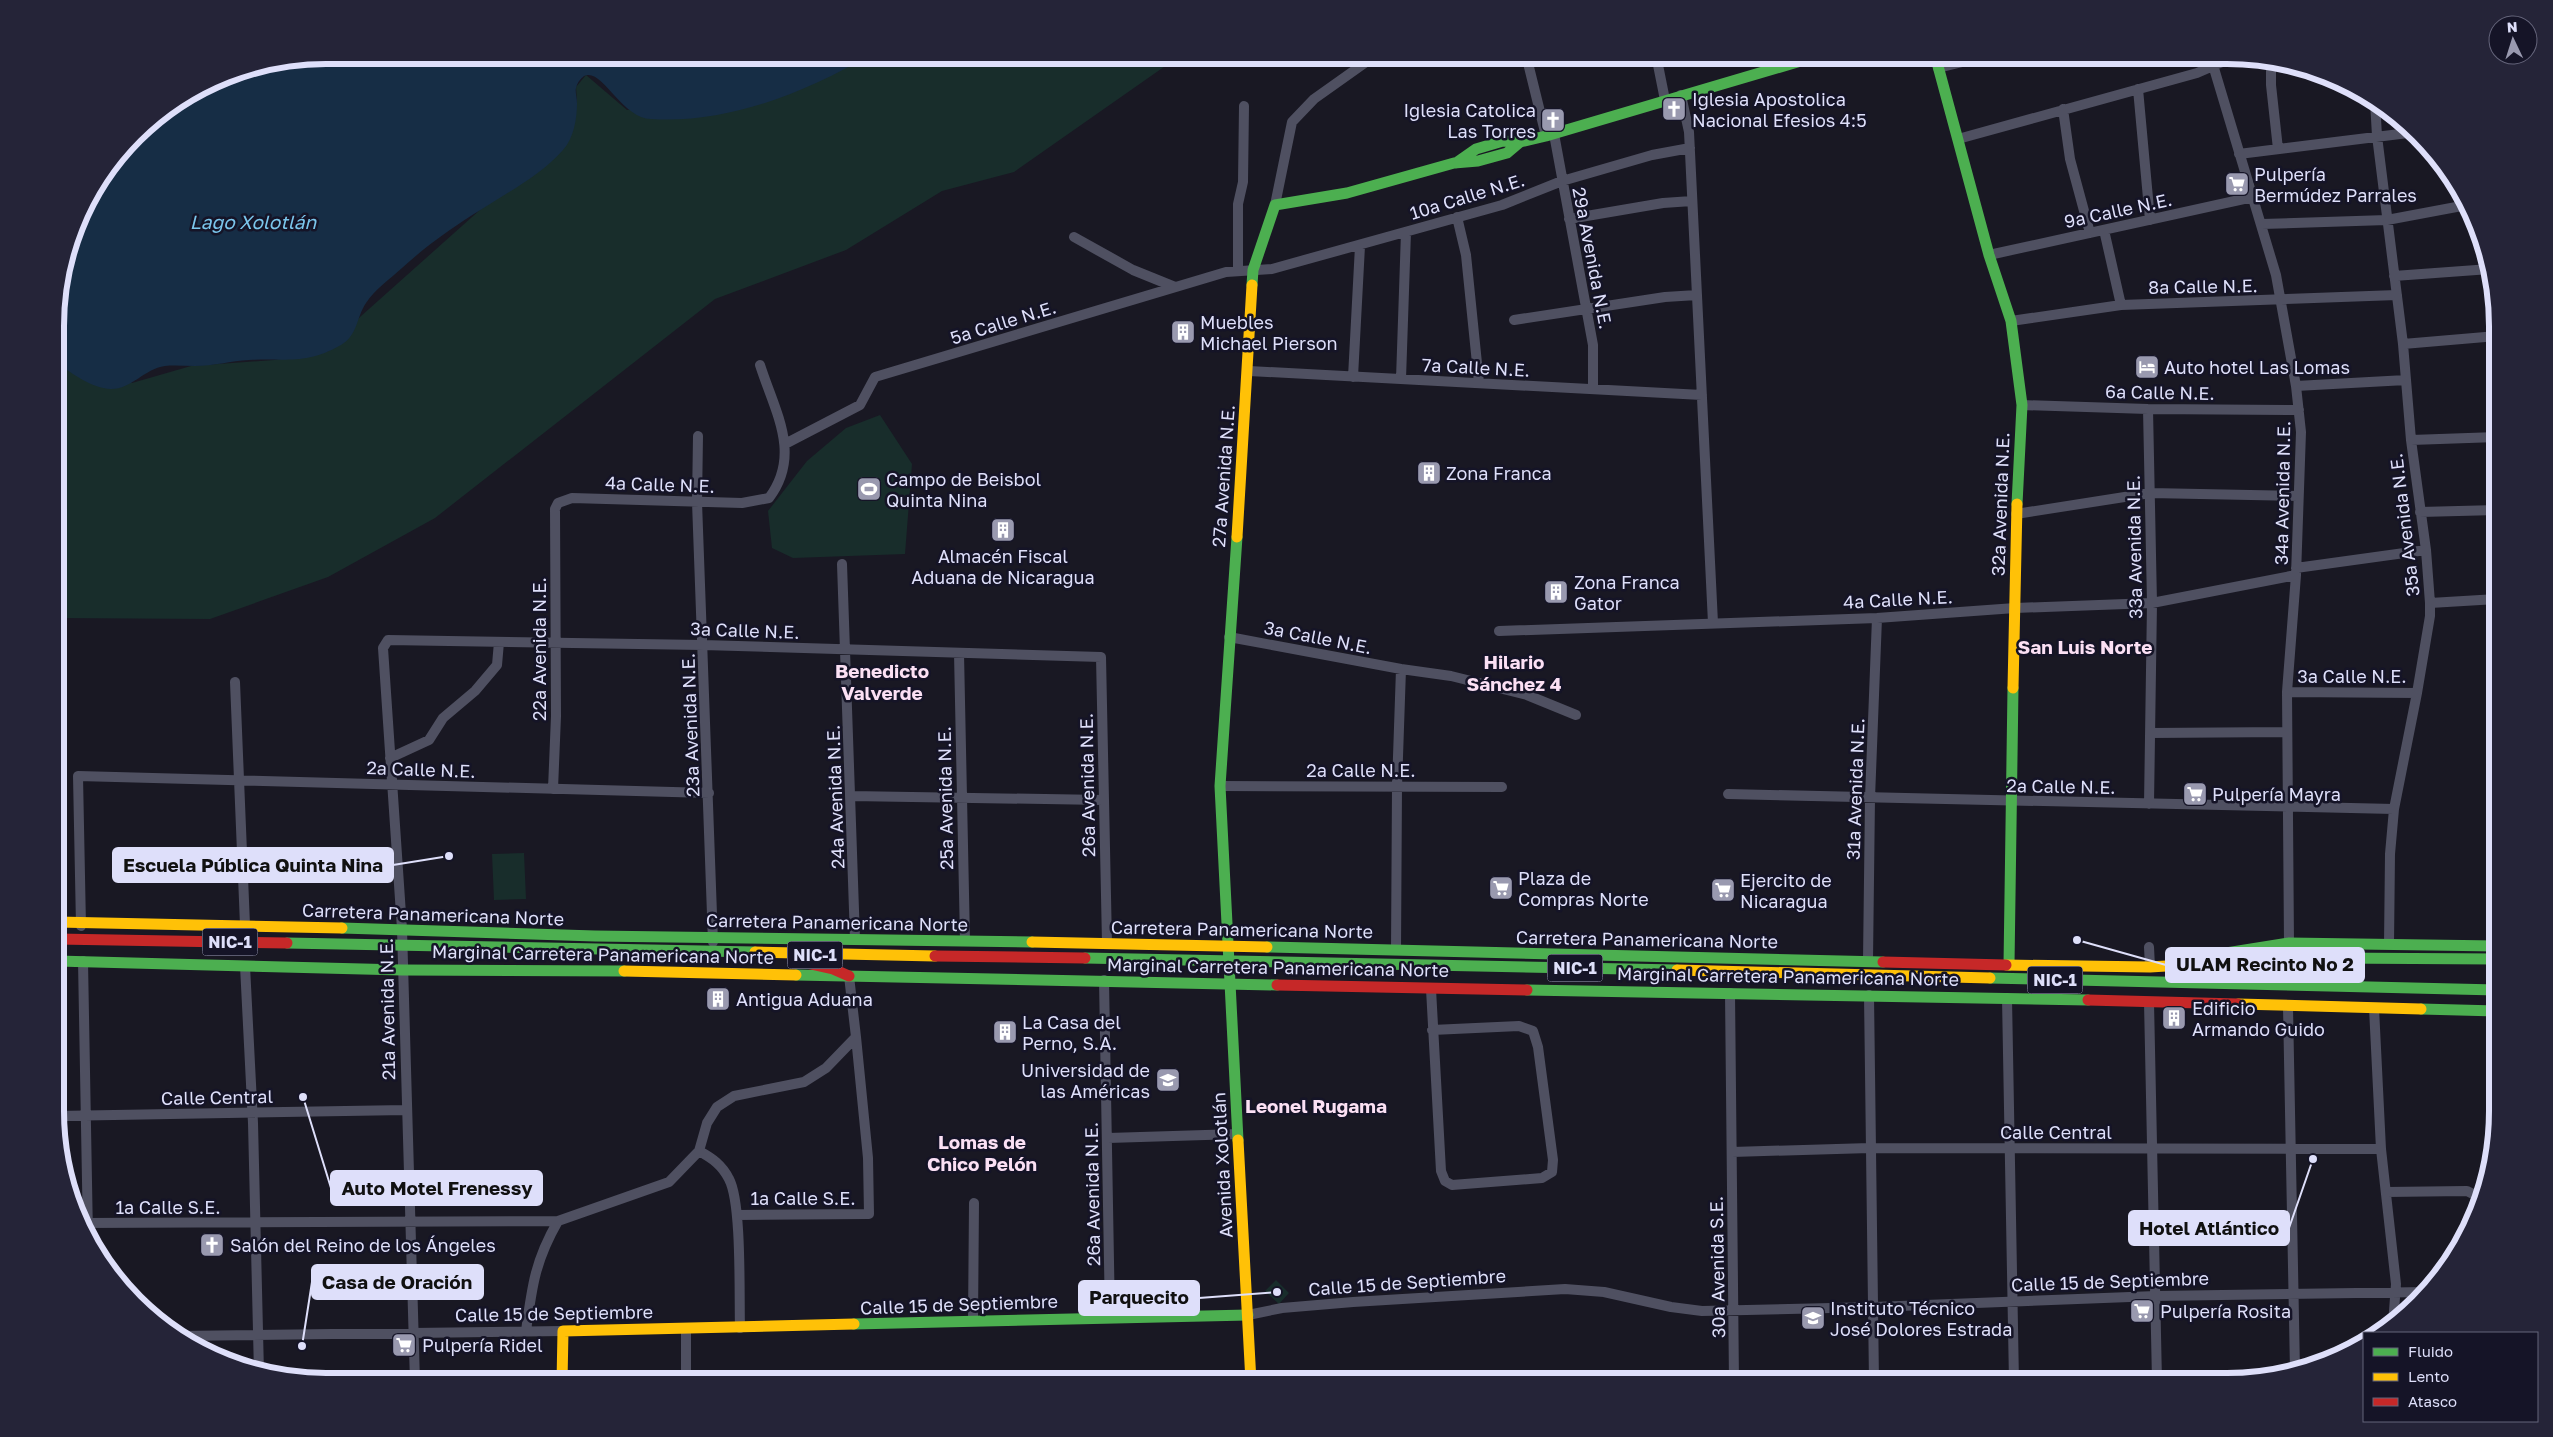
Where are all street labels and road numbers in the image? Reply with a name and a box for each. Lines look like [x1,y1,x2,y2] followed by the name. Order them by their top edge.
[1407,168,1527,224] street label: 10a Calle N.E.
[1568,185,1618,331] street label: 29a Avenida N.E.
[2062,188,2174,232] street label: 9a Calle N.E.
[2148,274,2258,298] street label: 8a Calle N.E.
[948,296,1058,348] street label: 5a Calle N.E.
[1421,353,1531,381] street label: 7a Calle N.E.
[2105,380,2215,404] street label: 6a Calle N.E.
[1207,404,1239,548] street label: 27a Avenida N.E.
[2270,421,2294,565] street label: 34a Avenida N.E.
[1986,432,2014,576] street label: 32a Avenida N.E.
[2384,452,2424,598] street label: 35a Avenida N.E.
[605,471,715,497] street label: 4a Calle N.E.
[2122,475,2146,619] street label: 33a Avenida N.E.
[528,577,550,721] street label: 22a Avenida N.E.
[1843,585,1953,613] street label: 4a Calle N.E.
[1262,616,1374,658] street label: 3a Calle N.E.
[690,617,800,643] street label: 3a Calle N.E.
[676,653,704,797] street label: 23a Avenida N.E.
[2297,665,2407,687] street label: 3a Calle N.E.
[1075,713,1099,857] street label: 26a Avenida N.E.
[1842,718,1868,860] street label: 31a Avenida N.E.
[821,724,849,870] street label: 24a Avenida N.E.
[933,726,957,870] street label: 25a Avenida N.E.
[366,756,476,782] street label: 2a Calle N.E.
[1306,759,1416,781] street label: 2a Calle N.E.
[2006,774,2116,798] street label: 2a Calle N.E.
[302,898,564,930] street label: Carretera Panamericana Norte
[706,909,968,935] street label: Carretera Panamericana Norte
[1111,916,1373,942] street label: Carretera Panamericana Norte
[1516,926,1778,952] street label: Carretera Panamericana Norte
[202,929,258,956] road number: NIC-1
[375,938,399,1080] street label: 21a Avenida N.E.
[432,940,774,968] street label: Marginal Carretera Panamericana Norte
[788,942,842,968] road number: NIC-1
[1107,953,1449,981] street label: Marginal Carretera Panamericana Norte
[1548,954,1602,981] road number: NIC-1
[1617,962,1959,990] street label: Marginal Carretera Panamericana Norte
[2028,966,2082,994] road number: NIC-1
[161,1085,274,1109] street label: Calle Central
[1207,1092,1237,1238] street label: Avenida Xolotlán
[2000,1121,2112,1143] street label: Calle Central
[1080,1122,1104,1266] street label: 26a Avenida N.E.
[750,1187,856,1209] street label: 1a Calle S.E.
[115,1196,221,1218] street label: 1a Calle S.E.
[1705,1196,1729,1338] street label: 30a Avenida S.E.
[1307,1264,1507,1300] street label: Calle 15 de Septiembre
[2011,1267,2209,1295] street label: Calle 15 de Septiembre
[860,1290,1058,1318] street label: Calle 15 de Septiembre
[455,1300,653,1326] street label: Calle 15 de Septiembre

